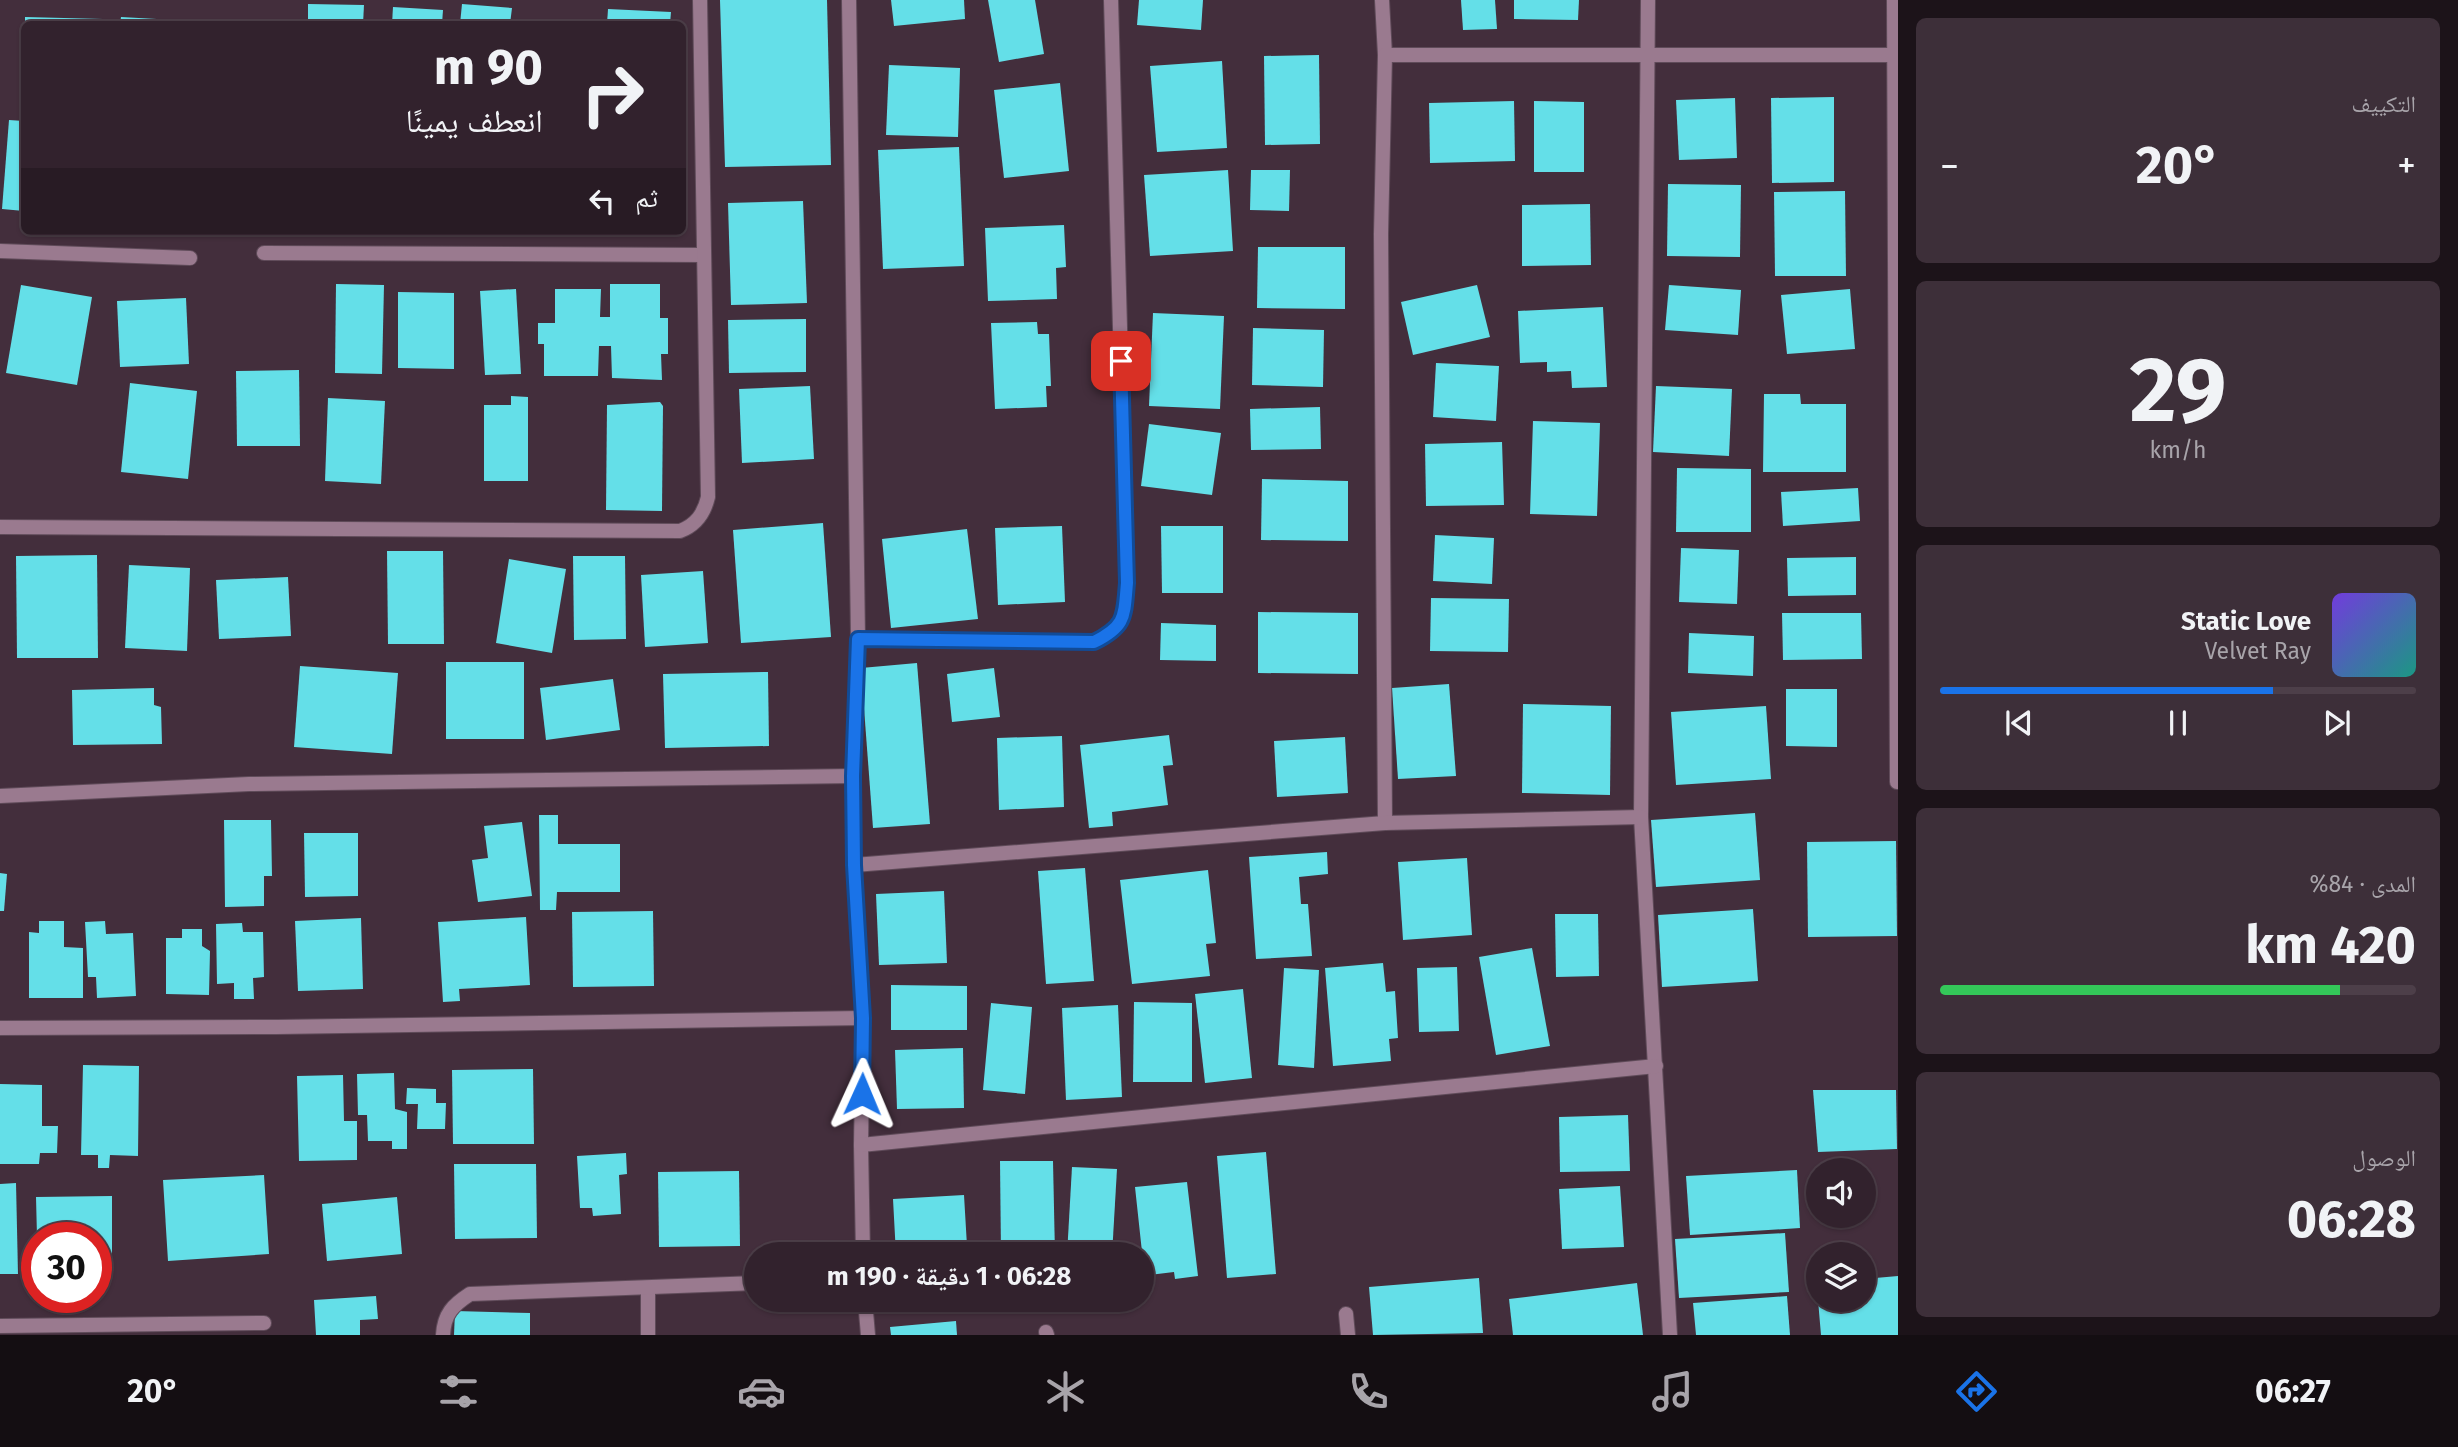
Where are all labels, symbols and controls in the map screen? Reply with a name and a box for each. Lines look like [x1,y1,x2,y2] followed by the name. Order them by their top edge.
[434,38,543,97] text: 90 m
[567,49,658,140] icon: right
[2351,90,2416,118] text: التكييف
[405,102,543,140] text: انعطف يمينًا
[2136,134,2220,197] text: 20°
[1940,143,1959,189] text: −
[2397,143,2416,189] text: +
[583,182,621,220] icon: left
[635,183,658,214] text: ثم
[1091,331,1151,391] pin
[2129,336,2227,445] text: 29
[1102,342,1140,380] icon: arrive
[2150,436,2206,464] text: km/h
[2181,606,2311,637] text: Static Love
[2204,637,2311,665] text: Velvet Ray
[2000,704,2038,742] icon: previous
[2159,704,2197,742] icon: pause
[2318,704,2356,742] icon: next
[2309,870,2416,898] text: المدى · 84%
[2245,914,2416,977] text: 420 km
[825,1057,899,1131] position arrow
[2352,1144,2416,1172] text: الوصول
[1806,1158,1876,1312] map controls
[1806,1158,1876,1228] button: sound
[2287,1188,2416,1251] text: 06:28
[21,1222,112,1313] speed limit sign: 30
[1806,1242,1876,1312] button: layers
[827,1261,1071,1292] text: 06:28 · 1 دقيقة · 190 m
[434,1367,483,1416] icon: filters
[737,1367,786,1416] icon: car
[1041,1367,1090,1416] icon: climate
[1344,1367,1393,1416] icon: phone
[1648,1367,1697,1416] icon: music
[1952,1367,2001,1416] icon: directions
[127,1372,179,1410] text: 20°
[2255,1372,2331,1410] text: 06:27

